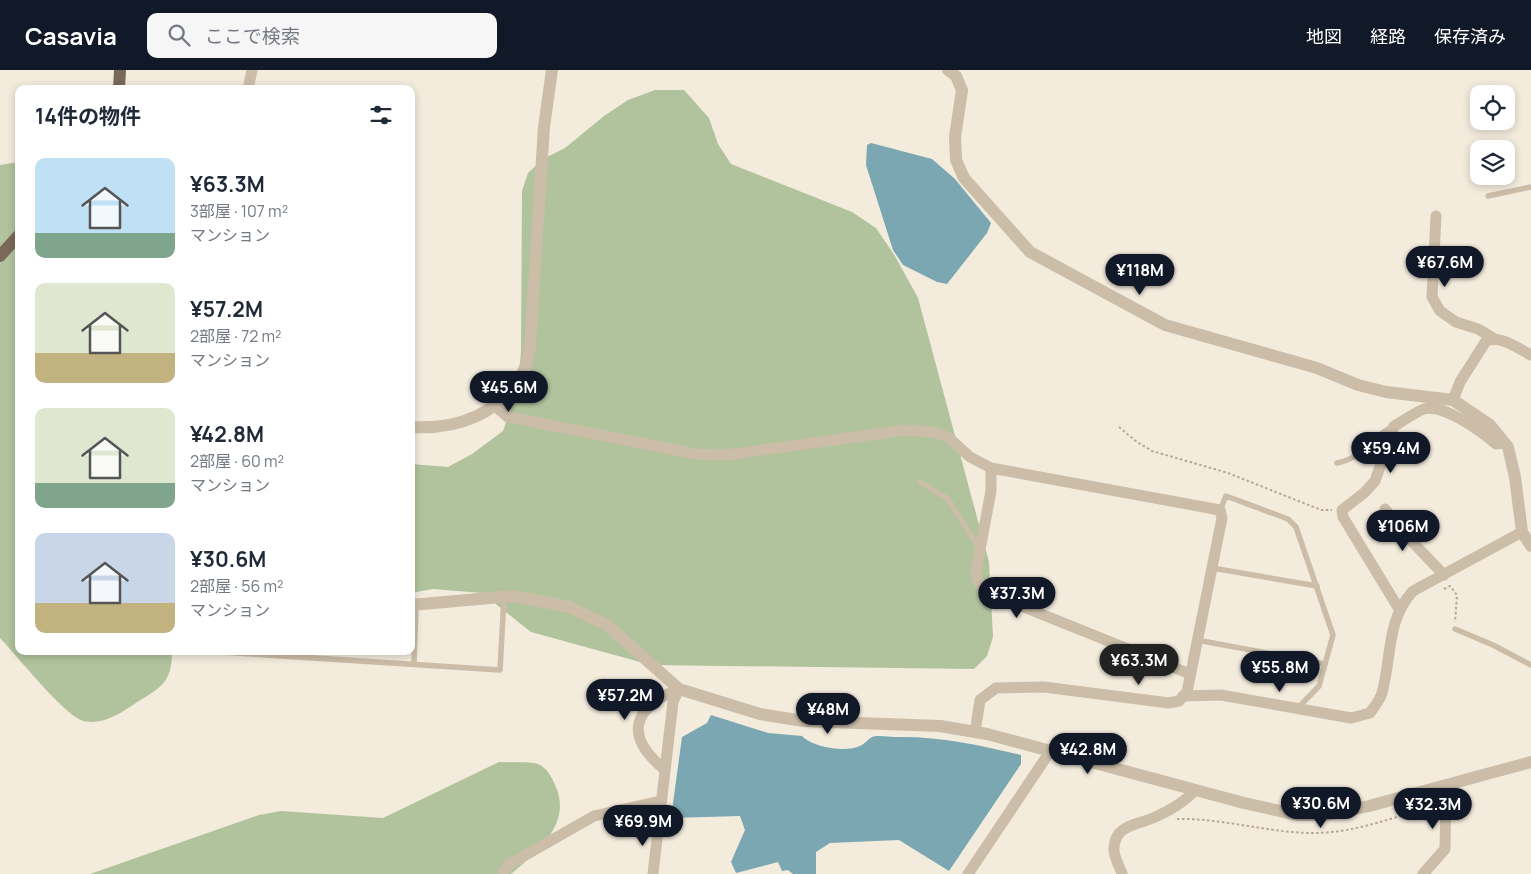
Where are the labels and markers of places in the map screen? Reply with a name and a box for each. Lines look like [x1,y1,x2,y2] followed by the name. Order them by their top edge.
[1404,246,1486,288] pin: ¥67.6M
[1105,254,1175,296] pin: ¥118M
[468,370,550,413] pin: ¥45.6M
[1350,432,1432,474] pin: ¥59.4M
[1368,510,1438,552] pin: ¥106M
[976,576,1058,619] pin: ¥37.3M
[1098,644,1180,686] pin: ¥63.3M
[1239,650,1321,693] pin: ¥55.8M
[584,678,666,721] pin: ¥57.2M
[798,692,858,735] pin: ¥48M
[1047,732,1129,775] pin: ¥42.8M
[1280,786,1362,829] pin: ¥30.6M
[1392,788,1474,830] pin: ¥32.3M
[602,804,684,847] pin: ¥69.9M

